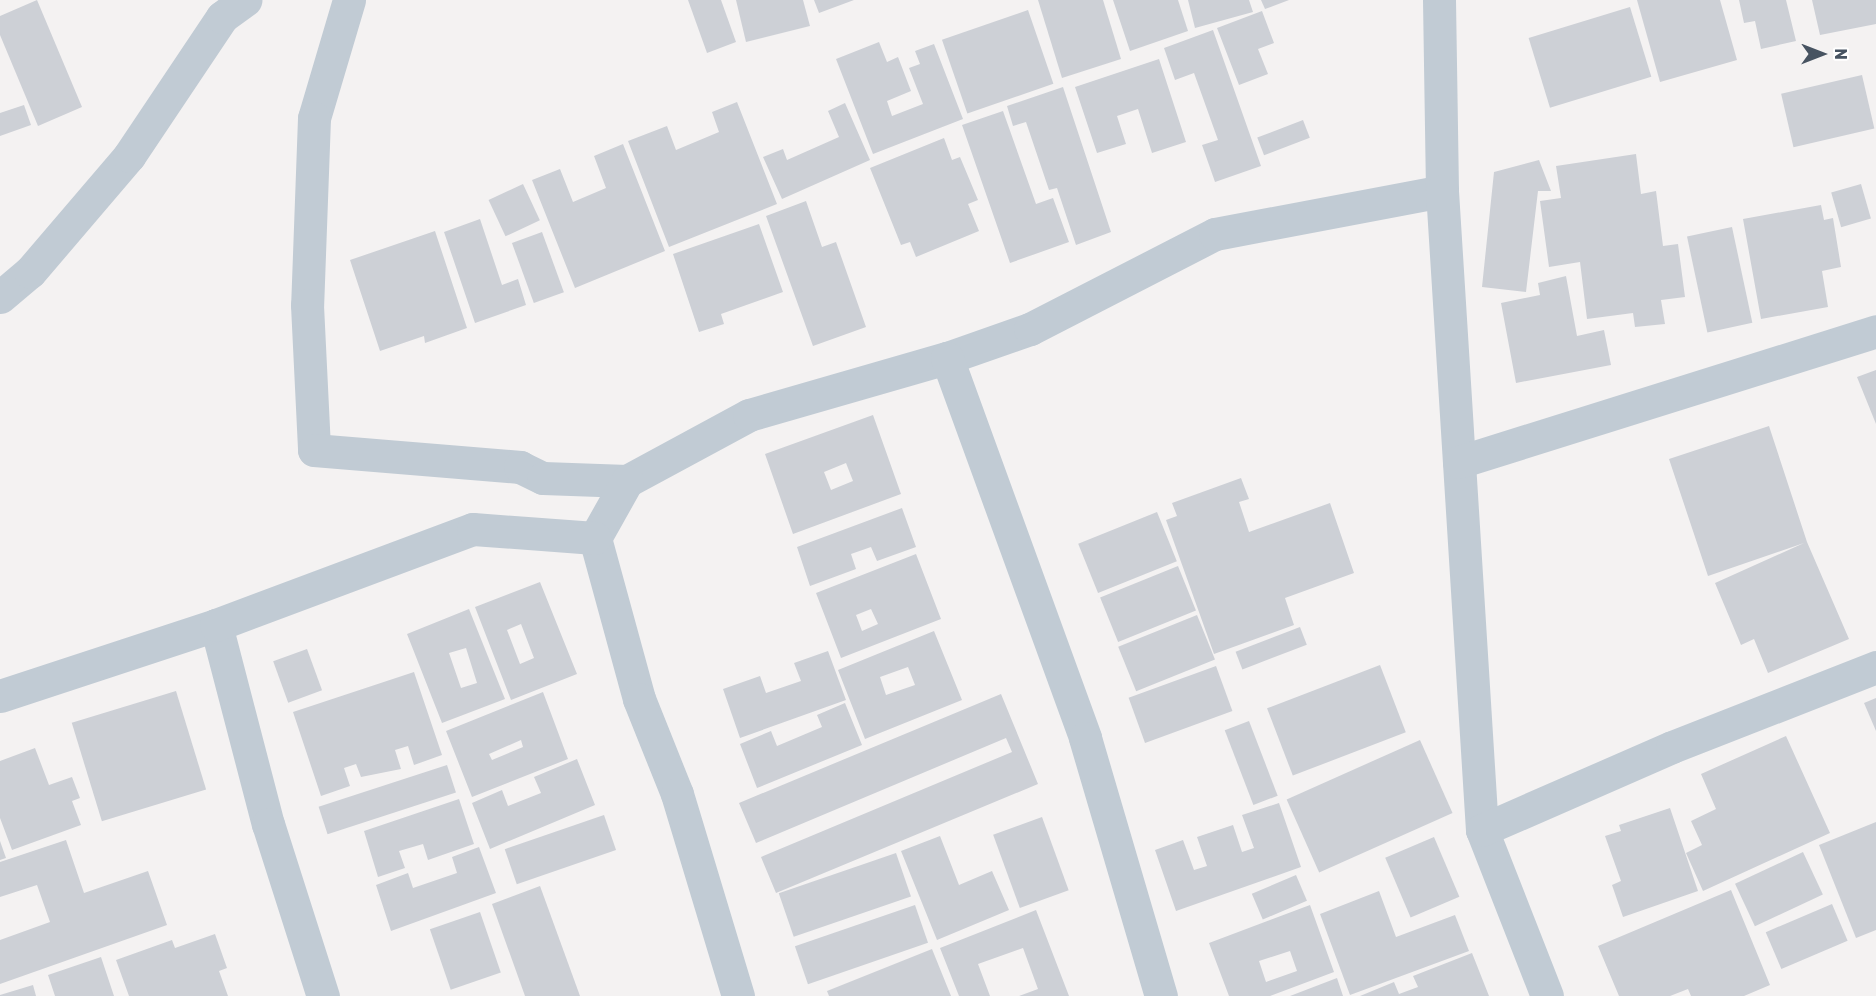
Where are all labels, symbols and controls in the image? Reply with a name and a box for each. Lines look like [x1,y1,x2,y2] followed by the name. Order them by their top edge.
[1792,24,1852,84] north arrow
[1831,48,1850,60] text: N

